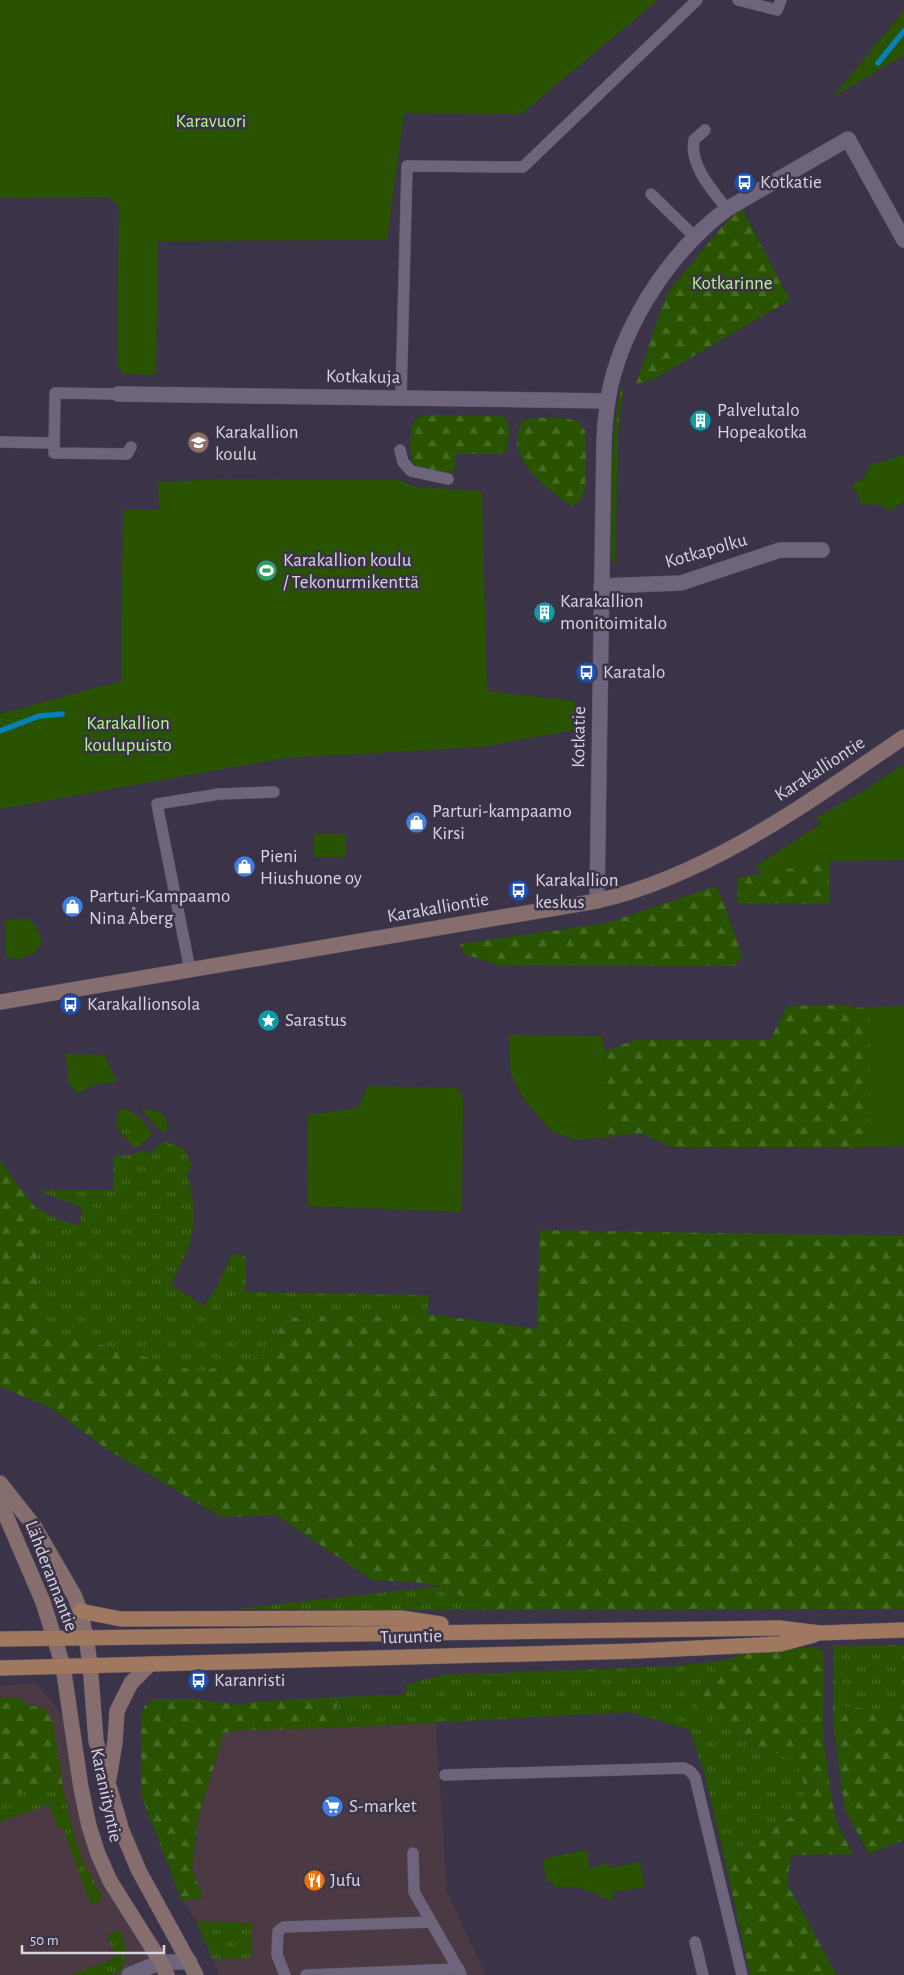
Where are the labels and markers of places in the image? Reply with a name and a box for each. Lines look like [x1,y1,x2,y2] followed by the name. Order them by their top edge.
[732,170,756,194] bus stop icon: Kotkatie
[760,173,822,192] place label: Kotkatie
[717,401,807,442] place label: Palvelutalo Hopeakotka
[689,409,713,433] building icon: Palvelutalo Hopeakotka
[215,423,299,464] place label: Karakallion koulu
[187,431,211,455] school or university icon: Karakallion koulu
[283,551,419,592] place label: Karakallion koulu / Tekonurmikenttä
[255,559,279,583] sports icon: Karakallion koulu / Tekonurmikenttä
[560,592,667,633] place label: Karakallion monitoimitalo
[532,600,556,624] building icon: Karakallion monitoimitalo
[575,660,599,684] bus stop icon: Karatalo
[603,663,665,682] place label: Karatalo
[432,802,572,843] place label: Parturi-kampaamo Kirsi
[404,810,428,834] shop icon: Parturi-kampaamo Kirsi
[260,847,362,888] place label: Pieni Hiushuone oy
[232,855,256,879] shop icon: Pieni Hiushuone oy
[535,871,619,912] place label: Karakallion keskus
[507,879,531,903] bus stop icon: Karakallion keskus
[89,887,230,928] place label: Parturi-Kampaamo Nina Åberg
[61,895,85,919] shop icon: Parturi-Kampaamo Nina Åberg
[59,992,83,1016] bus stop icon: Karakallionsola
[87,995,201,1014] place label: Karakallionsola
[257,1008,281,1032] place icon: Sarastus
[285,1011,347,1030] place label: Sarastus
[186,1668,210,1692] bus stop icon: Karanristi
[214,1671,285,1690] place label: Karanristi
[321,1794,345,1818] supermarket icon: S-market
[349,1797,417,1816] place label: S-market
[302,1868,326,1892] restaurant icon: Jufu
[330,1871,361,1890] place label: Jufu

